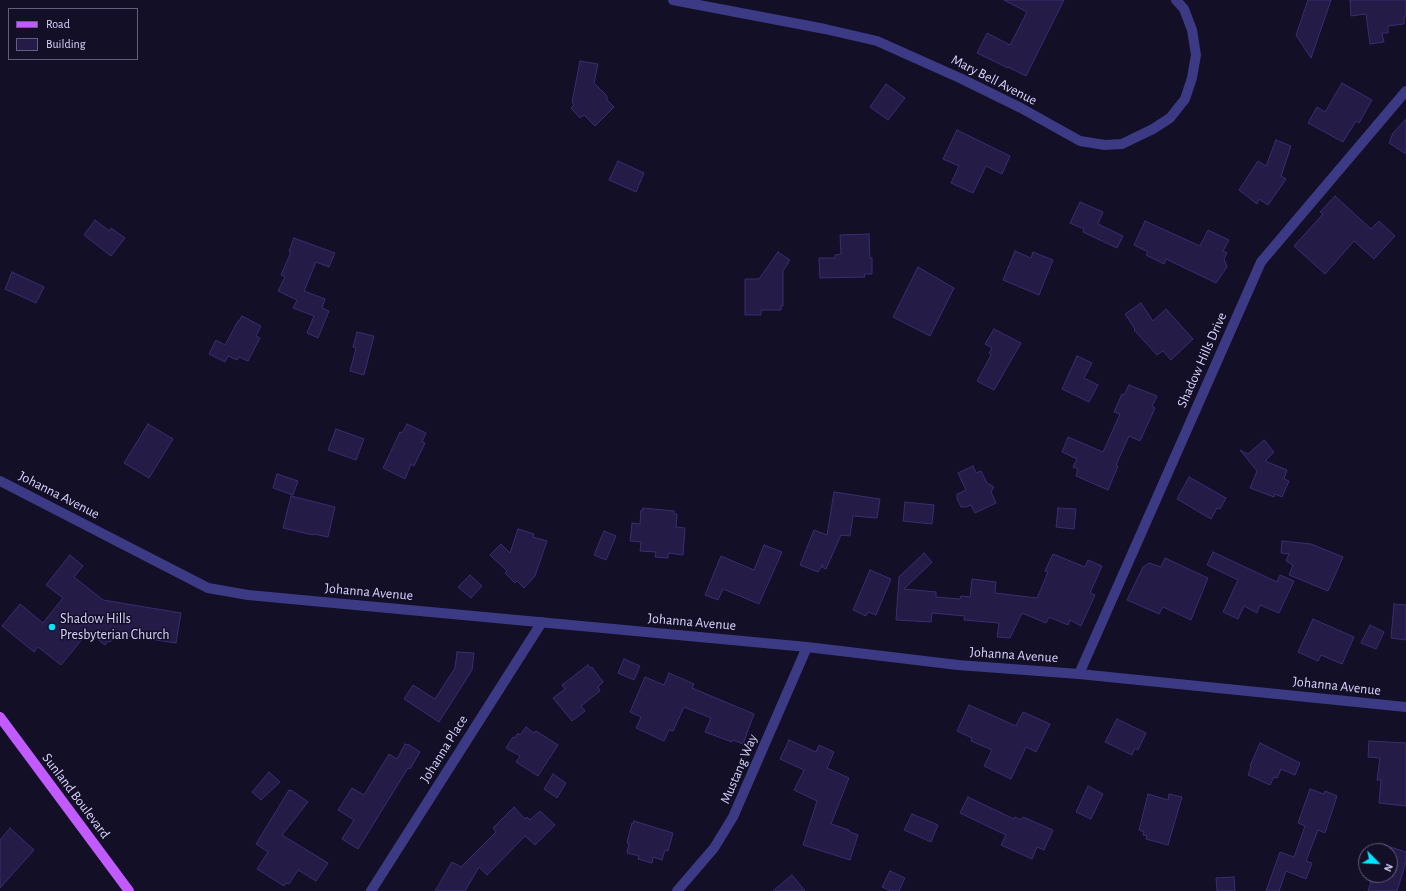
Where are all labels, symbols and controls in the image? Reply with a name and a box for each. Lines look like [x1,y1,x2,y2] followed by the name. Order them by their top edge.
[8,8,138,60] legend
[46,18,70,30] text: Road
[46,38,86,50] text: Building
[948,51,1040,109] street label: Mary Bell Avenue
[1174,310,1230,410] street label: Shadow Hills Drive
[16,467,102,523] street label: Johanna Avenue
[324,580,414,604] street label: Johanna Avenue
[647,610,737,634] street label: Johanna Avenue
[60,611,169,644] place label: Shadow Hills Presbyterian Church
[47,622,57,632] marker: Shadow Hills Presbyterian Church
[969,644,1059,666] street label: Johanna Avenue
[1292,673,1382,699] street label: Johanna Avenue
[417,712,471,786] street label: Johanna Place
[717,732,761,806] street label: Mustang Way
[38,750,114,842] street label: Sunland Boulevard
[1358,843,1398,883] north arrow
[1382,862,1395,873] text: N

